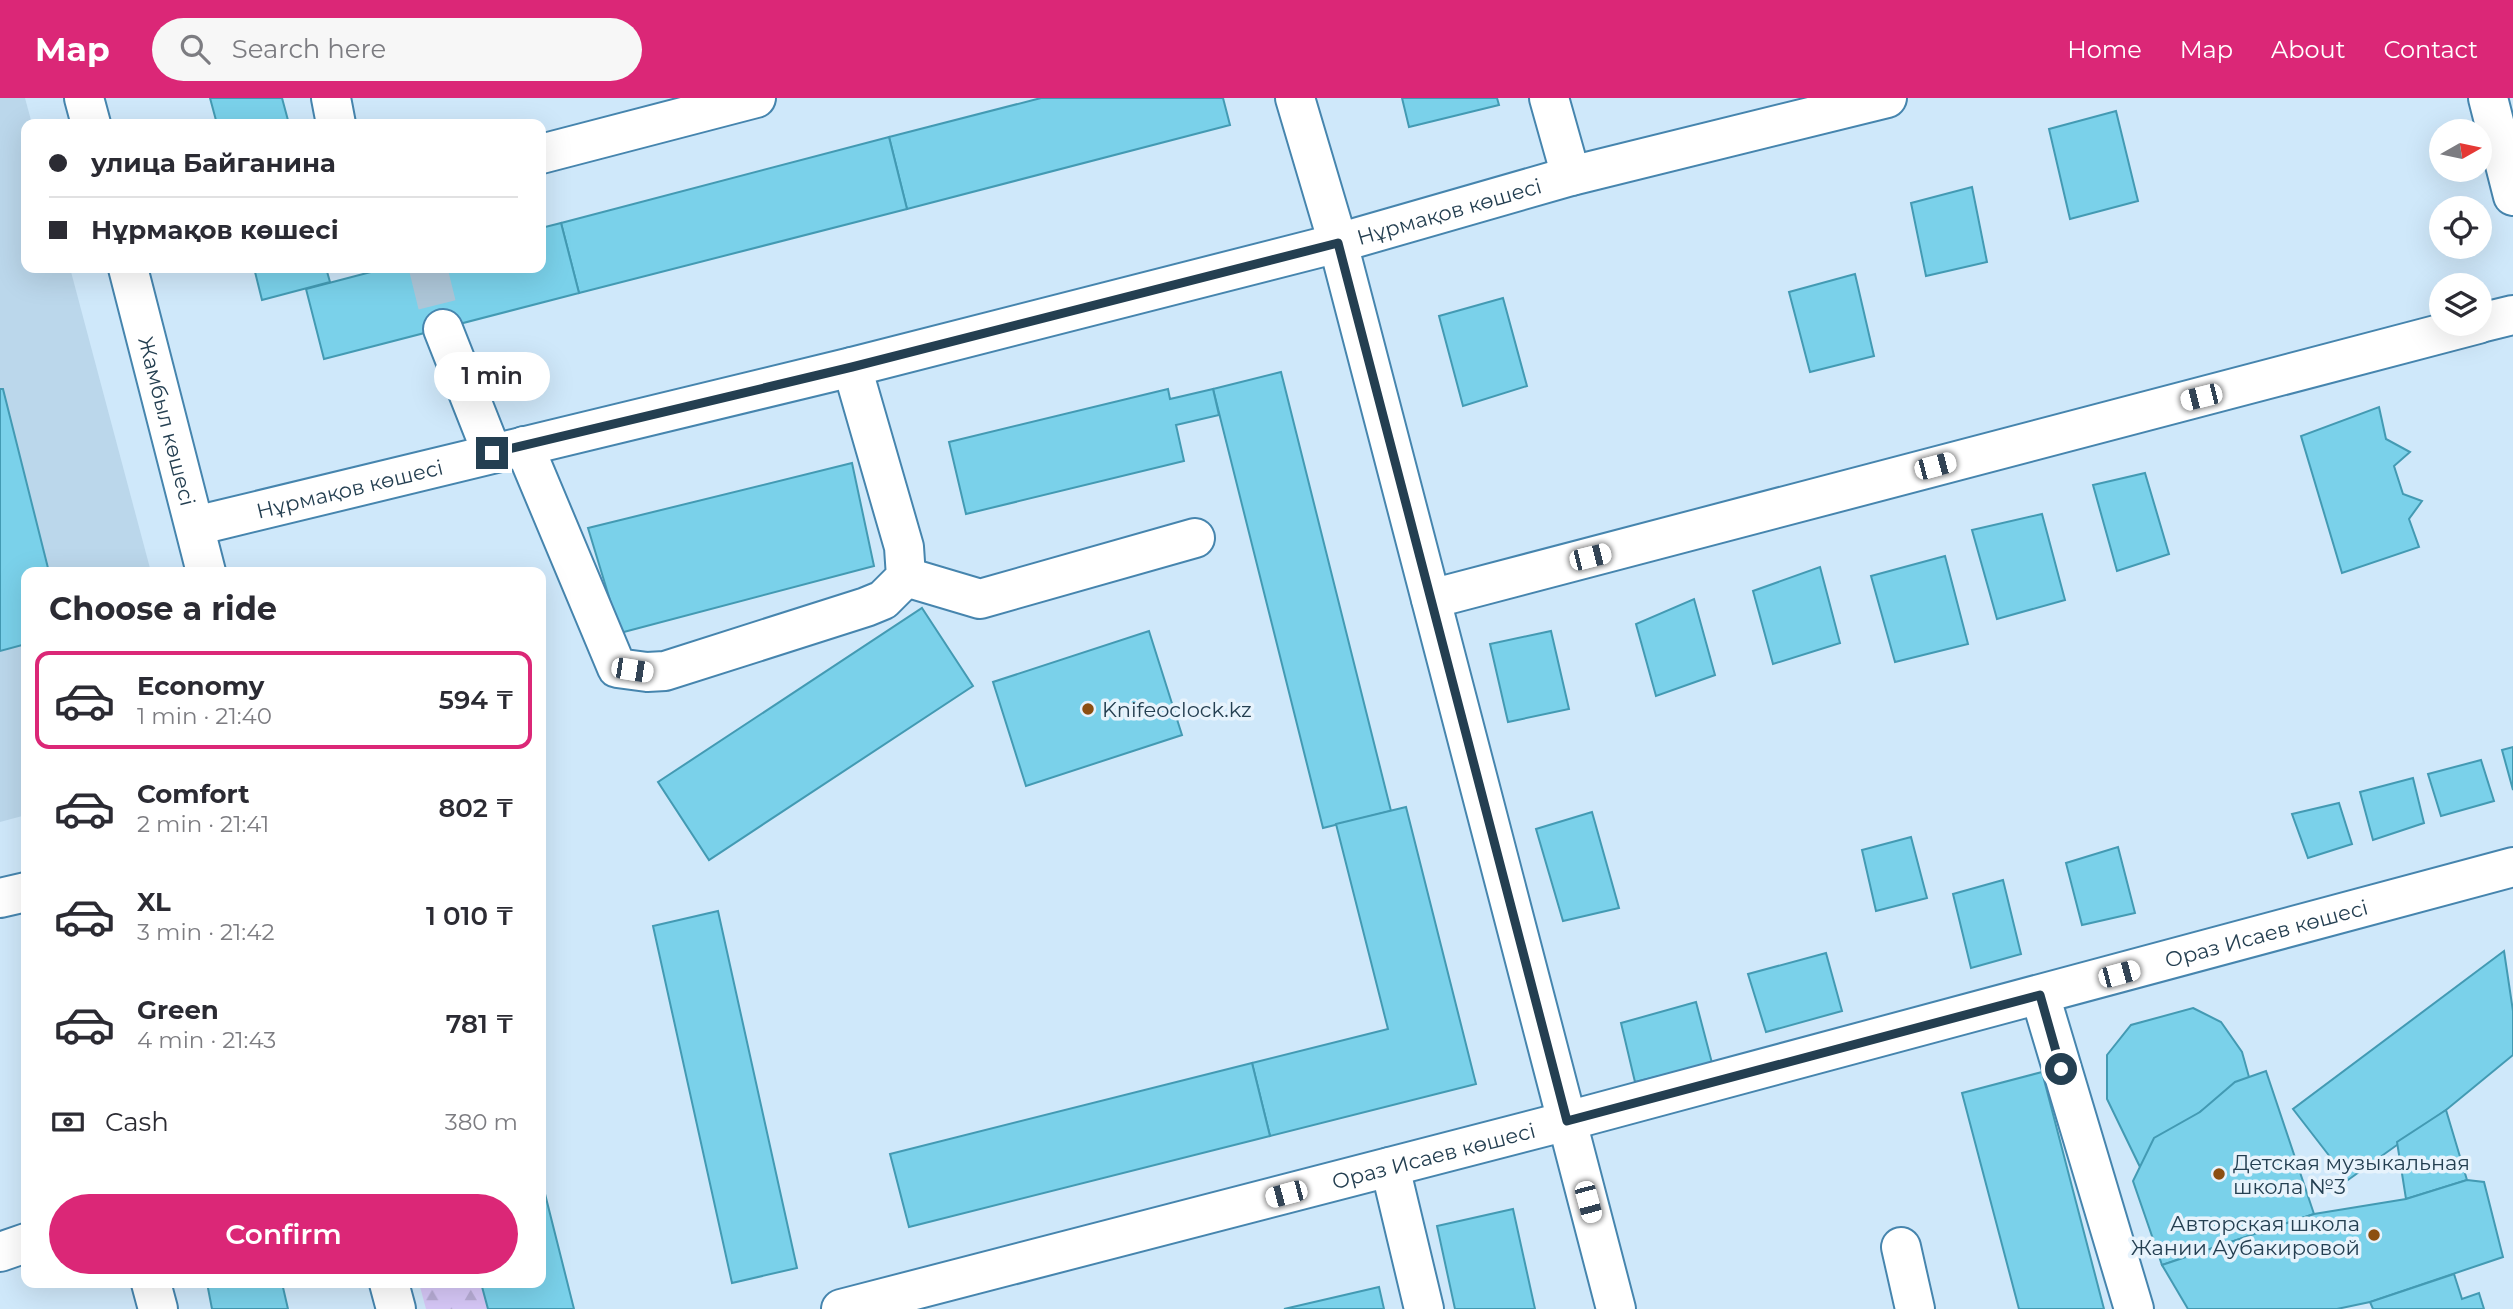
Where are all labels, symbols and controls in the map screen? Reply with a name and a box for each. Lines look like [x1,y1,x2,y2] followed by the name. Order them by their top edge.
[152,18,642,81] search box
[35,29,110,69] text: Map
[176,30,214,68] icon: search
[232,33,386,65] text: Search here
[2067,35,2142,64] text: Home
[2180,35,2233,64] text: Map
[2271,35,2345,64] text: About
[2383,35,2478,64] text: Contact
[2429,119,2492,182] north arrow
[2429,119,2492,336] map controls
[91,147,336,179] text: улица Байганина
[1354,173,1544,249] street label: Нұрмақов көшесі
[2429,196,2492,259] button: locate
[91,214,339,246] text: Нұрмақов көшесі
[2429,273,2492,336] button: layers
[134,334,201,508] street label: Жамбыл көшесі
[434,352,550,400] callout: 1 min
[461,362,523,390] text: 1 min
[2179,382,2224,412] car
[476,437,508,469] route end
[1912,450,1959,482] car
[254,454,445,523] street label: Нұрмақов көшесі
[1568,542,1613,572] car
[49,589,277,628] text: Choose a ride
[610,656,655,684] car
[53,669,116,732] icon: car
[137,670,264,702] text: Economy
[439,684,514,716] text: 594 ₸
[1102,697,1252,722] place label: Knifeoclock.kz
[1080,701,1096,717] marker: Knifeoclock.kz
[137,702,272,730] text: 1 min · 21:40
[53,777,116,840] icon: car
[137,778,249,810] text: Comfort
[438,792,514,824] text: 802 ₸
[137,810,269,838] text: 2 min · 21:41
[53,885,116,948] icon: car
[137,886,171,918] text: XL
[2162,894,2371,972] street label: Ораз Исаев көшесі
[426,900,514,932] text: 1 010 ₸
[137,918,274,946] text: 3 min · 21:42
[2096,958,2143,990] car
[53,993,116,1056] icon: car
[137,994,219,1026] text: Green
[446,1008,514,1040] text: 781 ₸
[137,1026,276,1054] text: 4 min · 21:43
[2045,1053,2077,1085] route start
[49,1103,87,1141] icon: cash
[105,1106,169,1138] text: Cash
[445,1108,518,1136] text: 380 m
[1329,1117,1538,1194] street label: Ораз Исаев көшесі
[2233,1150,2470,1199] place label: Детская музыкальная школа №3
[2211,1166,2227,1182] marker: Детская музыкальная школа №3
[1263,1178,1310,1210] car
[1573,1179,1604,1225] car
[49,1194,518,1274] button: Confirm
[2131,1211,2360,1260] place label: Авторская школа Жании Аубакировой
[2366,1227,2382,1243] marker: Авторская школа Жании Аубакировой

